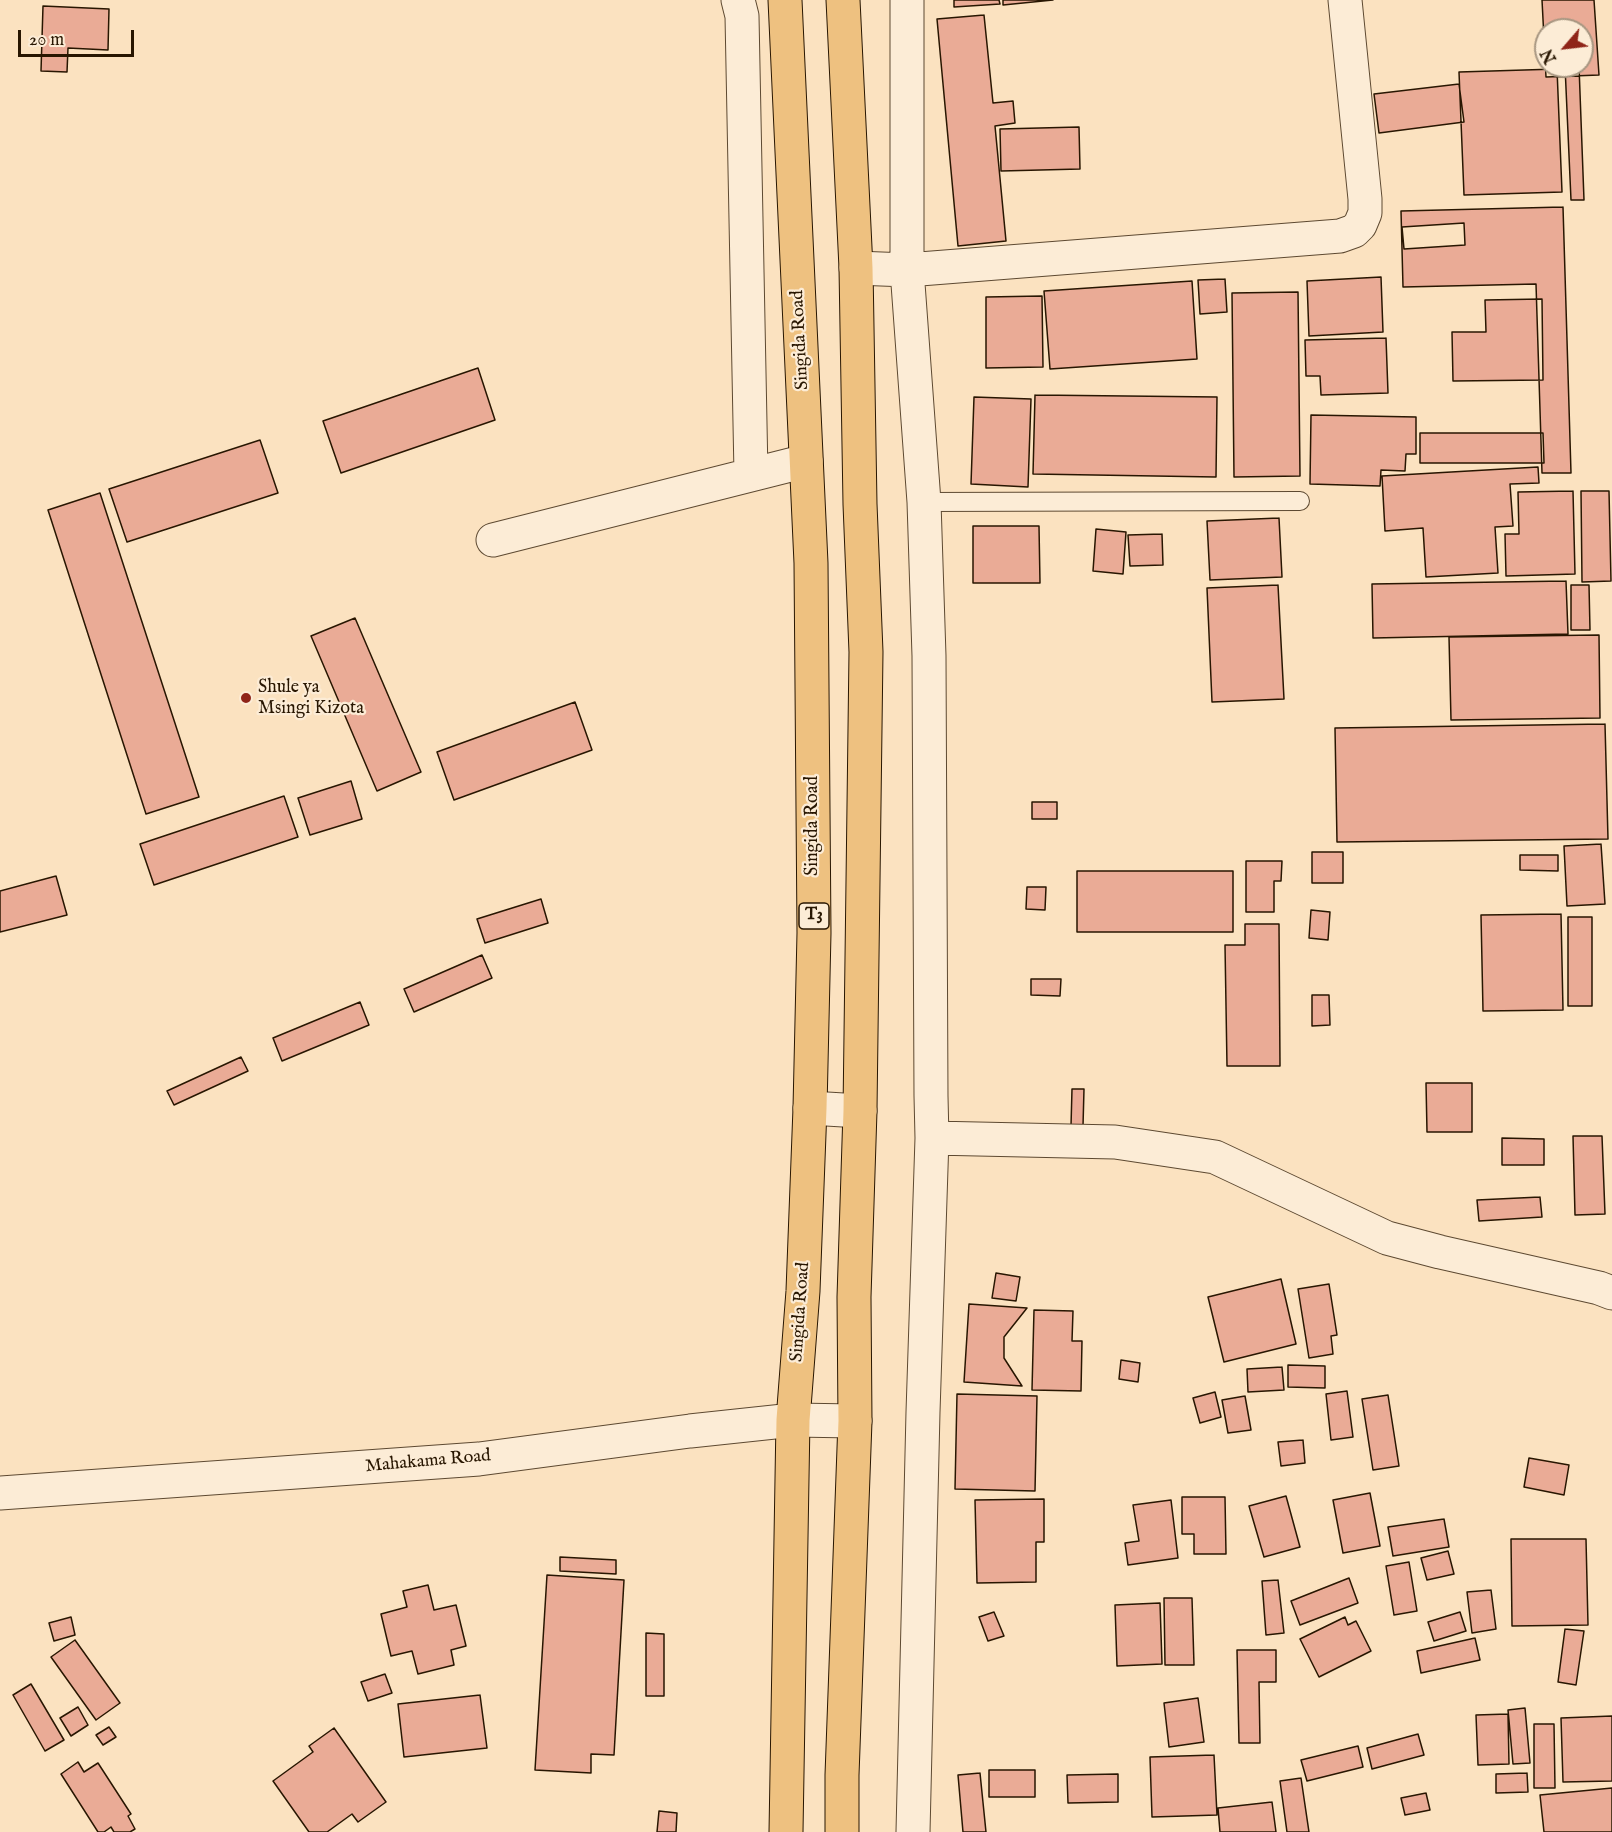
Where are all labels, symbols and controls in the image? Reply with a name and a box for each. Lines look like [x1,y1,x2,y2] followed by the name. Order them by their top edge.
[21,18,136,56] scale bar
[1534,18,1594,78] north arrow
[29,29,64,52] text: 20 m
[1538,45,1562,66] text: N
[788,289,814,391] street label: Singida Road
[258,677,364,720] place label: Shule ya Msingi Kizota
[239,691,253,705] marker: Shule ya Msingi Kizota
[802,776,824,876] street label: Singida Road
[799,903,829,929] road number: T3
[787,1261,815,1363] street label: Singida Road
[364,1446,492,1478] street label: Mahakama Road

